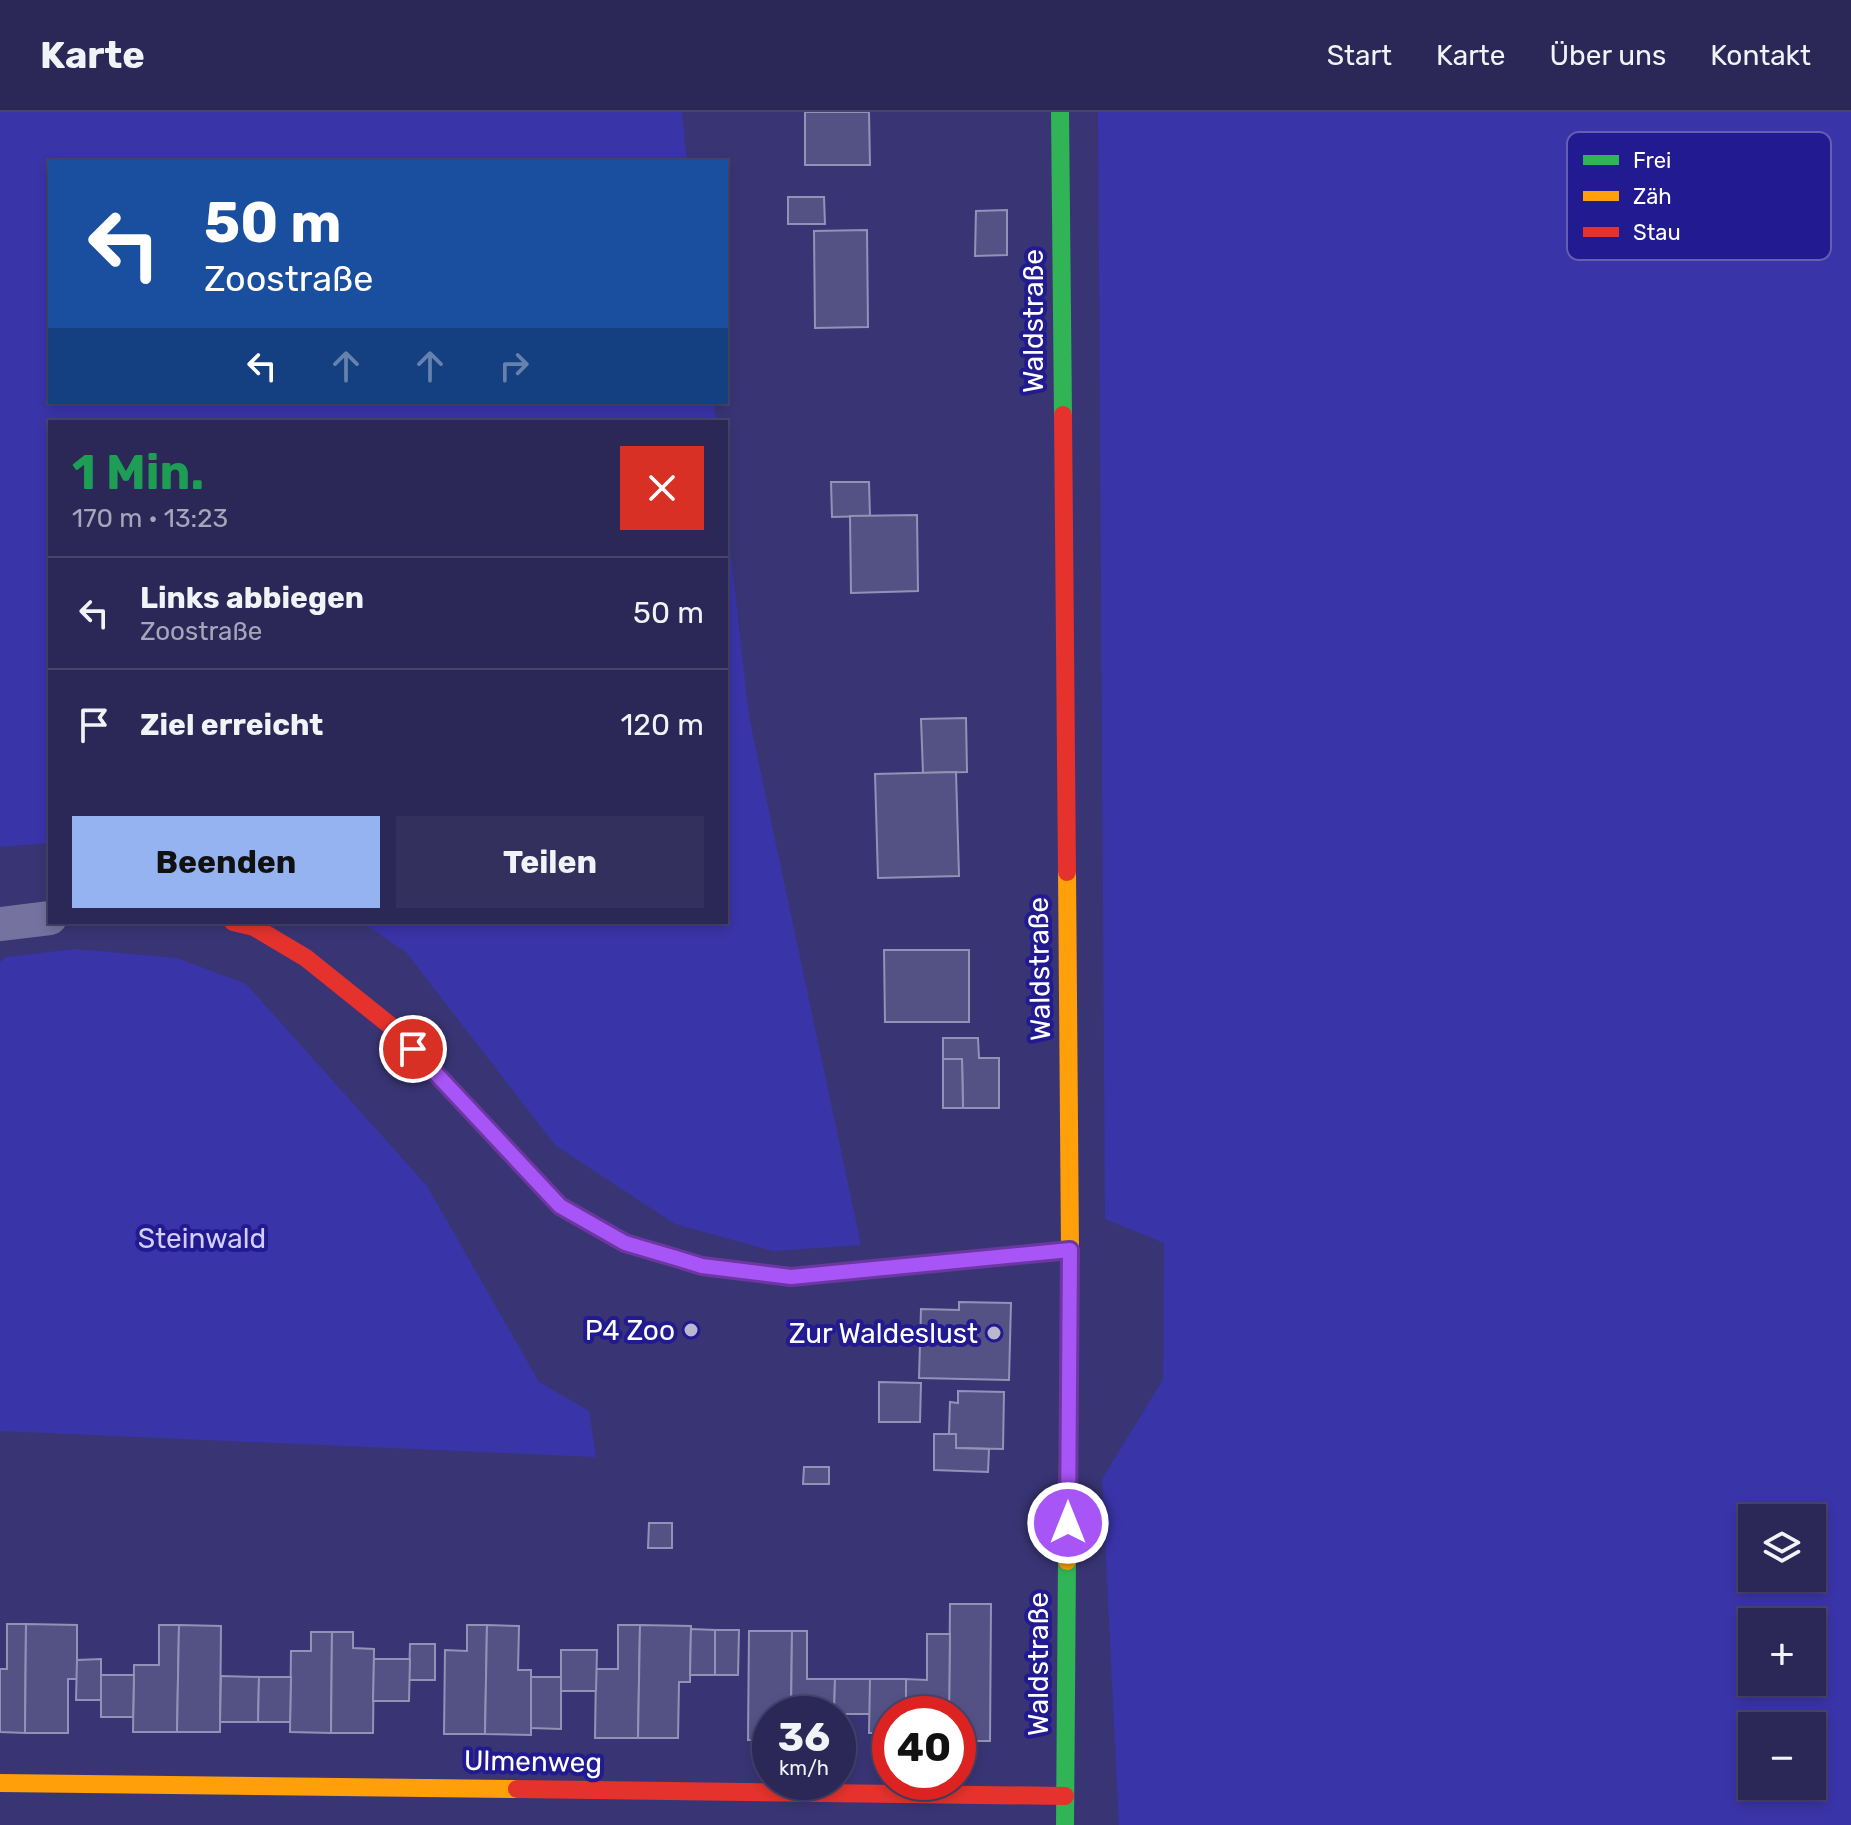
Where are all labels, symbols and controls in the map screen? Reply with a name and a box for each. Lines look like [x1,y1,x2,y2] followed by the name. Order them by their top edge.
[40,32,145,78] text: Karte
[1327,39,1392,72] text: Start
[1436,39,1505,72] text: Karte
[1549,39,1666,72] text: Über uns
[1710,39,1811,72] text: Kontakt
[1567,132,1831,260] legend
[1633,147,1671,174] text: Frei
[1633,183,1672,210] text: Zäh
[204,190,341,256] text: 50 m
[72,192,176,296] icon: left
[1633,219,1681,246] text: Stau
[1017,249,1050,393] street label: Waldstraße
[204,257,373,300] text: Zoostraße
[240,344,284,388] icon: left
[324,344,368,388] icon: ahead
[408,344,452,388] icon: ahead
[492,344,536,388] icon: right
[72,444,204,501] text: 1 Min.
[620,446,704,530] button: close
[72,503,228,534] text: 170 m · 13:23
[140,580,364,616] text: Links abbiegen
[72,591,116,635] icon: left
[633,595,704,631] text: 50 m
[140,616,262,647] text: Zoostraße
[72,703,116,747] icon: arrive
[140,707,323,743] text: Ziel erreicht
[620,707,704,743] text: 120 m
[72,816,380,908] button: Beenden
[396,816,704,908] button: Teilen
[1022,897,1057,1041] street label: Waldstraße
[379,1015,447,1083] pin
[391,1027,435,1071] icon: arrive
[138,1222,266,1255] park label: Steinwald
[585,1314,675,1347] place label: P4 Zoo
[789,1317,978,1350] place label: Zur Waldeslust
[682,1321,700,1339] marker: P4 Zoo
[985,1324,1003,1342] marker: Zur Waldeslust
[1026,1481,1110,1565] position arrow
[1738,1504,1826,1800] map controls
[1738,1504,1826,1592] button: layers
[1022,1592,1055,1736] street label: Waldstraße
[1738,1608,1826,1696] button: +
[872,1696,976,1800] speed limit sign: 40
[1738,1712,1826,1800] button: −
[778,1714,830,1761] text: 36
[464,1744,602,1779] street label: Ulmenweg
[779,1756,829,1780] text: km/h

